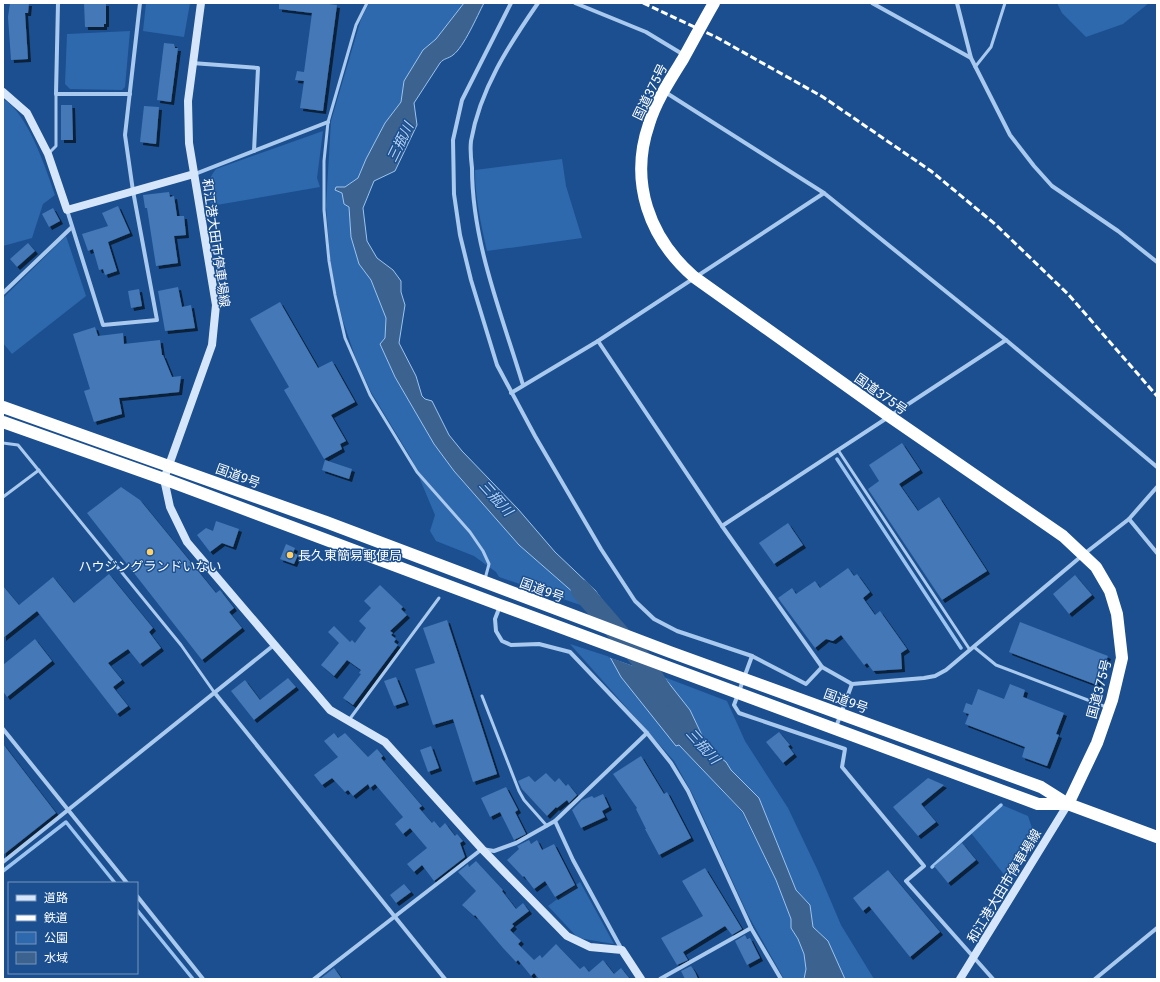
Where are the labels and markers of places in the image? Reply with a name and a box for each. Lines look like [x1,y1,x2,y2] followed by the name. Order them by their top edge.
[145,547,155,557] marker: ハウジングランドいない
[298,548,402,563] place label: 長久東簡易郵便局
[285,550,295,560] marker: 長久東簡易郵便局
[78,559,222,574] place label: ハウジングランドいない

